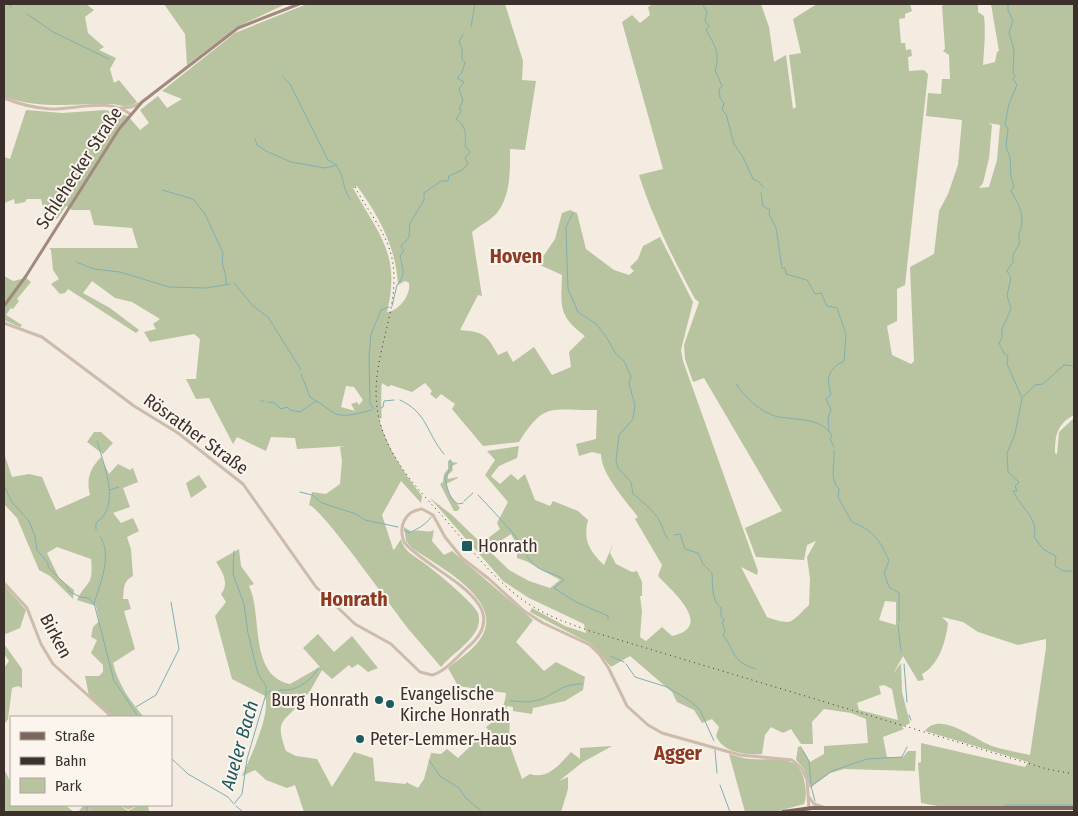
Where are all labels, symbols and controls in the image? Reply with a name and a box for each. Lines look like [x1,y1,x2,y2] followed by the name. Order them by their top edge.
[31,103,127,233] street label: Schlehecker Straße
[490,244,542,268] district label: Hoven
[139,389,253,479] street label: Rösrather Straße
[478,535,538,557] place label: Honrath
[460,539,474,553] marker: Honrath
[320,587,388,611] district label: Honrath
[35,610,77,662] street label: Birken
[400,683,510,726] place label: Evangelische Kirche Honrath
[271,689,369,711] place label: Burg Honrath
[373,694,385,706] marker: Burg Honrath
[215,698,263,793] water label: Aueler Bach
[384,698,396,710] marker: Evangelische Kirche Honrath
[10,716,172,806] legend
[55,727,95,745] text: Straße
[370,728,517,750] place label: Peter-Lemmer-Haus
[354,733,366,745] marker: Peter-Lemmer-Haus
[653,741,703,765] district label: Agger
[55,752,86,770] text: Bahn
[55,777,82,795] text: Park

